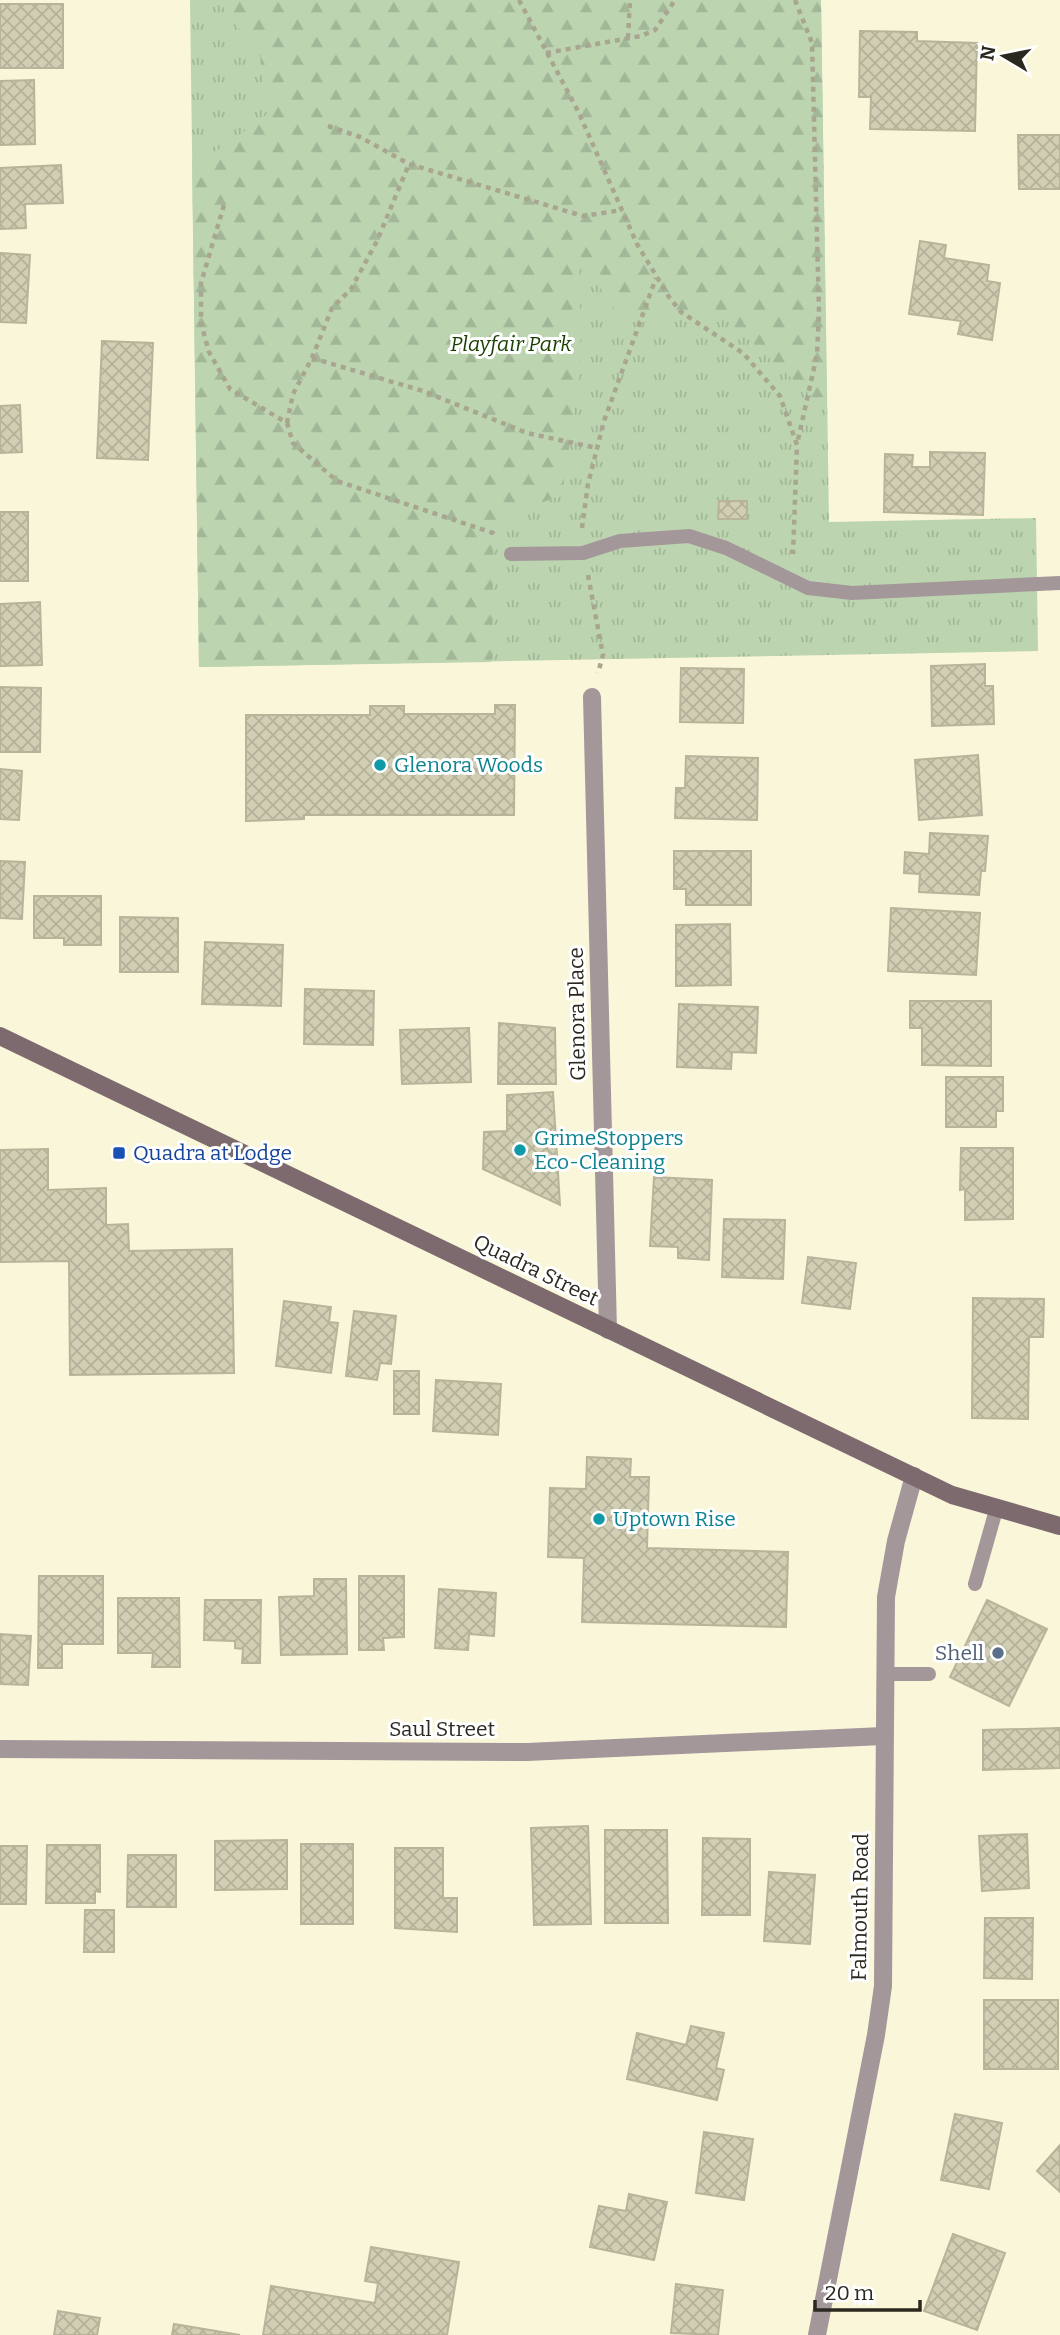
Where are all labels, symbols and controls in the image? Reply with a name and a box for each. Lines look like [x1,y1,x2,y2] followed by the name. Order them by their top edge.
[969,21,1039,91] north arrow
[975,44,1000,62] text: N
[450,331,572,357] park label: Playfair Park
[394,752,543,778] place label: Glenora Woods
[372,757,388,773] marker: Glenora Woods
[563,947,591,1081] street label: Glenora Place
[534,1125,684,1175] place label: GrimeStoppers Eco-Cleaning
[133,1140,292,1166] place label: Quadra at Lodge
[512,1142,528,1158] marker: GrimeStoppers Eco-Cleaning
[111,1145,127,1161] marker: Quadra at Lodge
[469,1228,603,1312] street label: Quadra Street
[613,1506,736,1532] place label: Uptown Rise
[591,1511,607,1527] marker: Uptown Rise
[935,1640,984,1666] place label: Shell
[990,1645,1006,1661] marker: Shell
[389,1716,495,1742] street label: Saul Street
[846,1833,874,1981] street label: Falmouth Road
[815,2268,920,2312] scale bar
[825,2280,874,2306] text: 20 m

